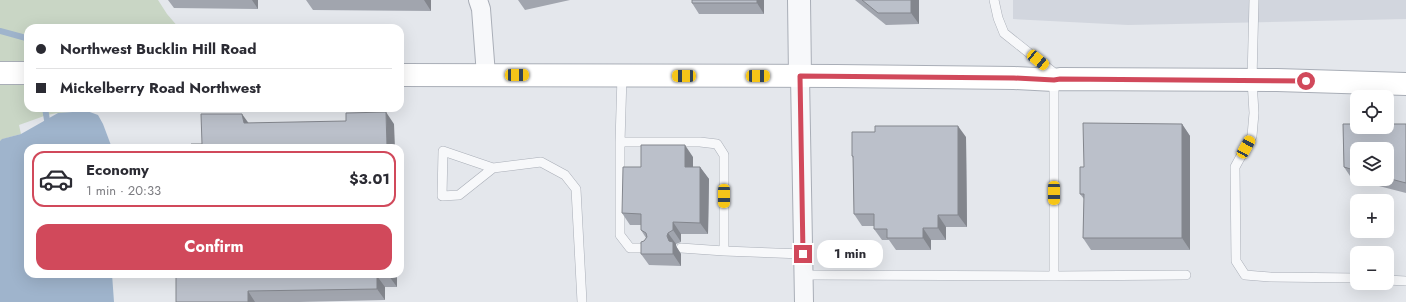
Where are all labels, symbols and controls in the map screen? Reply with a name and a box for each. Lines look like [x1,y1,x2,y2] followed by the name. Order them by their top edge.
[60,38,256,60] text: Northwest Bucklin Hill Road
[1025,48,1051,72] car
[505,69,529,81] car
[672,70,696,82] car
[746,70,770,82] car
[1297,72,1315,90] route start
[60,77,261,99] text: Mickelberry Road Northwest
[1350,90,1394,290] map controls
[1350,90,1394,134] button: locate
[1235,134,1257,160] car
[1350,142,1394,186] button: layers
[86,159,149,181] text: Economy
[38,161,74,197] icon: car
[349,168,390,190] text: $3.01
[86,181,161,200] text: 1 min · 20:33
[1048,181,1060,205] car
[718,184,730,208] car
[1350,194,1394,238] button: +
[36,224,392,270] button: Confirm
[817,240,883,268] callout: 1 min
[834,244,866,263] text: 1 min
[794,245,812,263] route end
[1350,246,1394,290] button: −

